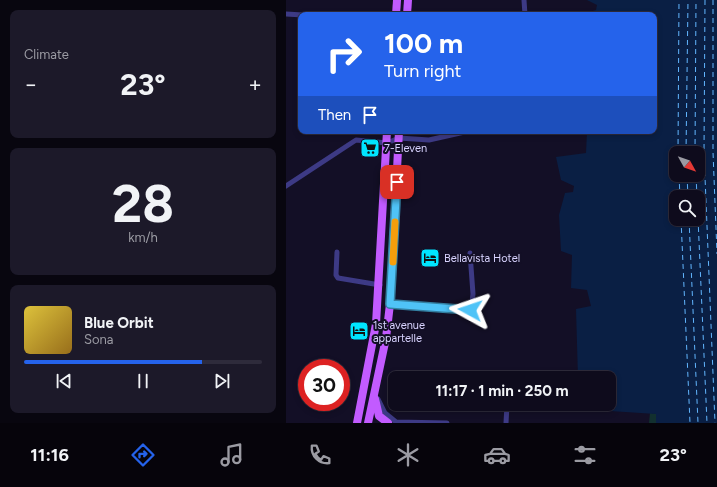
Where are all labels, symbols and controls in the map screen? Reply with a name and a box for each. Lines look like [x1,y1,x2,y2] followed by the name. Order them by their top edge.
[384,26,463,60] text: 100 m
[318,28,370,80] icon: right
[24,47,69,62] text: Climate
[384,60,461,82] text: Turn right
[120,66,166,103] text: 23°
[24,71,38,98] text: −
[248,71,262,98] text: +
[359,104,381,126] icon: arrive
[318,106,351,124] text: Then
[359,137,381,159] supermarket icon: 7-Eleven
[384,142,427,155] place label: 7-Eleven
[669,146,705,182] north arrow
[669,146,705,226] map controls
[380,165,414,199] pin
[386,171,408,193] icon: arrive
[112,173,174,235] text: 28
[669,190,705,226] button: search
[128,230,158,245] text: km/h
[419,247,441,269] hotel icon: Bellavista Hotel
[444,252,520,265] place label: Bellavista Hotel
[449,289,491,331] position arrow
[84,314,154,332] text: Blue Orbit
[373,319,425,345] place label: 1st avenue appartelle
[348,320,370,342] hotel icon: 1st avenue appartelle
[84,332,113,347] text: Sona
[298,359,350,411] speed limit sign: 30
[53,370,75,392] icon: previous
[132,370,154,392] icon: pause
[211,370,233,392] icon: next
[435,382,569,400] text: 11:17 · 1 min · 250 m
[129,441,157,469] icon: directions
[218,441,246,469] icon: music
[306,441,334,469] icon: phone
[394,441,422,469] icon: climate
[483,441,511,469] icon: car
[571,441,599,469] icon: filters
[30,444,69,466] text: 11:16
[659,444,687,466] text: 23°

